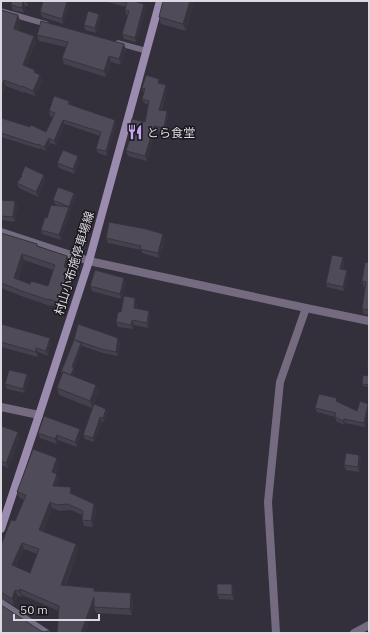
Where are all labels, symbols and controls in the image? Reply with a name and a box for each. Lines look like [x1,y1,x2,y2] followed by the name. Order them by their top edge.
[126,123,144,141] restaurant icon: とら食堂
[147,125,195,140] place label: とら食堂
[51,209,97,317] street label: 村山小布施停車場線
[14,596,99,622] scale bar
[20,602,48,617] text: 50 m

